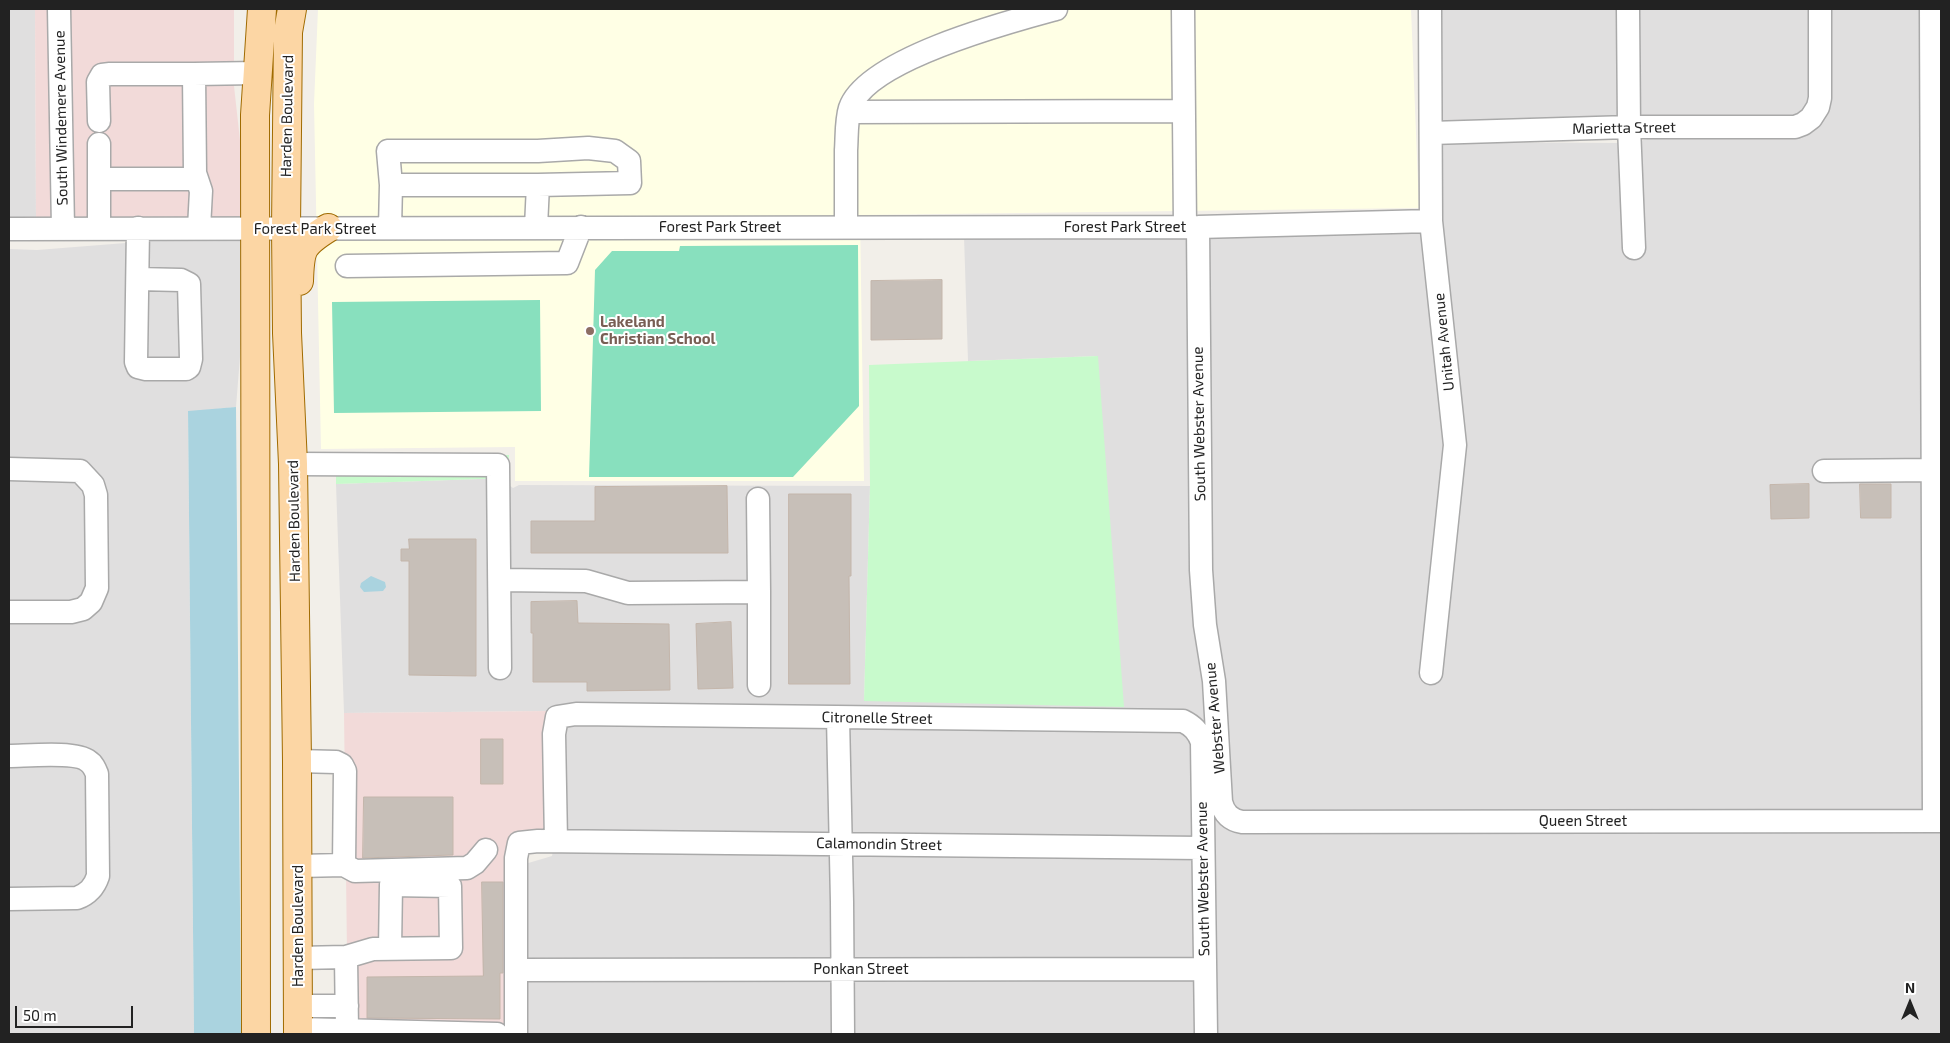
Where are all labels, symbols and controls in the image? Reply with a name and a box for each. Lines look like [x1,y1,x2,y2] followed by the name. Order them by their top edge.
[50,30,72,206] street label: South Windemere Avenue
[277,55,297,177] street label: Harden Boulevard
[1572,118,1676,138] street label: Marietta Street
[659,218,781,236] street label: Forest Park Street
[1064,218,1186,236] street label: Forest Park Street
[254,220,376,238] street label: Forest Park Street
[1430,292,1458,392] street label: Unitah Avenue
[600,313,715,348] place label: Lakeland Christian School
[584,325,596,337] marker: Lakeland Christian School
[1189,346,1209,502] street label: South Webster Avenue
[284,460,304,582] street label: Harden Boulevard
[1201,662,1229,774] street label: Webster Avenue
[821,708,933,728] street label: Citronelle Street
[1193,801,1213,957] street label: South Webster Avenue
[1539,812,1627,830] street label: Queen Street
[816,834,942,854] street label: Calamondin Street
[289,865,307,987] street label: Harden Boulevard
[813,960,909,978] street label: Ponkan Street
[1885,978,1935,1028] north arrow
[1905,979,1915,996] text: N
[18,996,135,1028] scale bar
[23,1006,57,1024] text: 50 m

